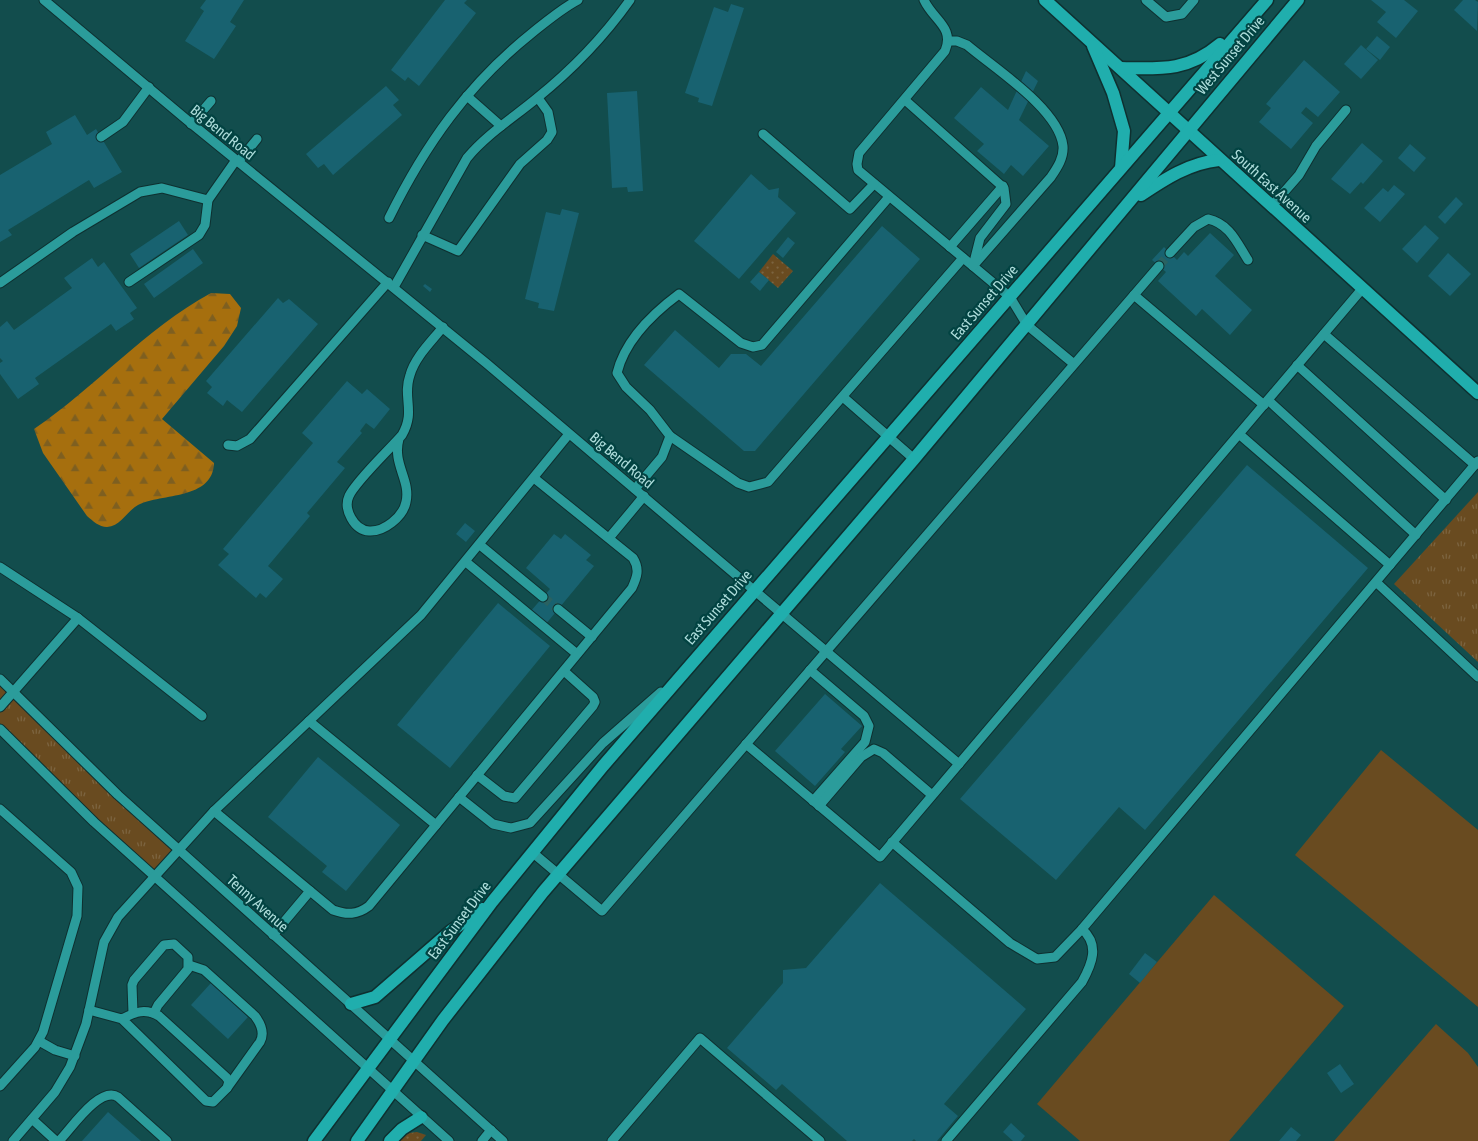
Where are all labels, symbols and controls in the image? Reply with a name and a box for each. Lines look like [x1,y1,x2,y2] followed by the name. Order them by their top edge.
[1192,12,1268,98] street label: West Sunset Drive
[187,101,259,163] street label: Big Bend Road
[1229,146,1315,226] street label: South East Avenue
[947,261,1021,343] street label: East Sunset Drive
[587,428,657,492] street label: Big Bend Road
[681,566,755,648] street label: East Sunset Drive
[224,871,292,935] street label: Tenny Avenue
[424,877,494,962] street label: East Sunset Drive

